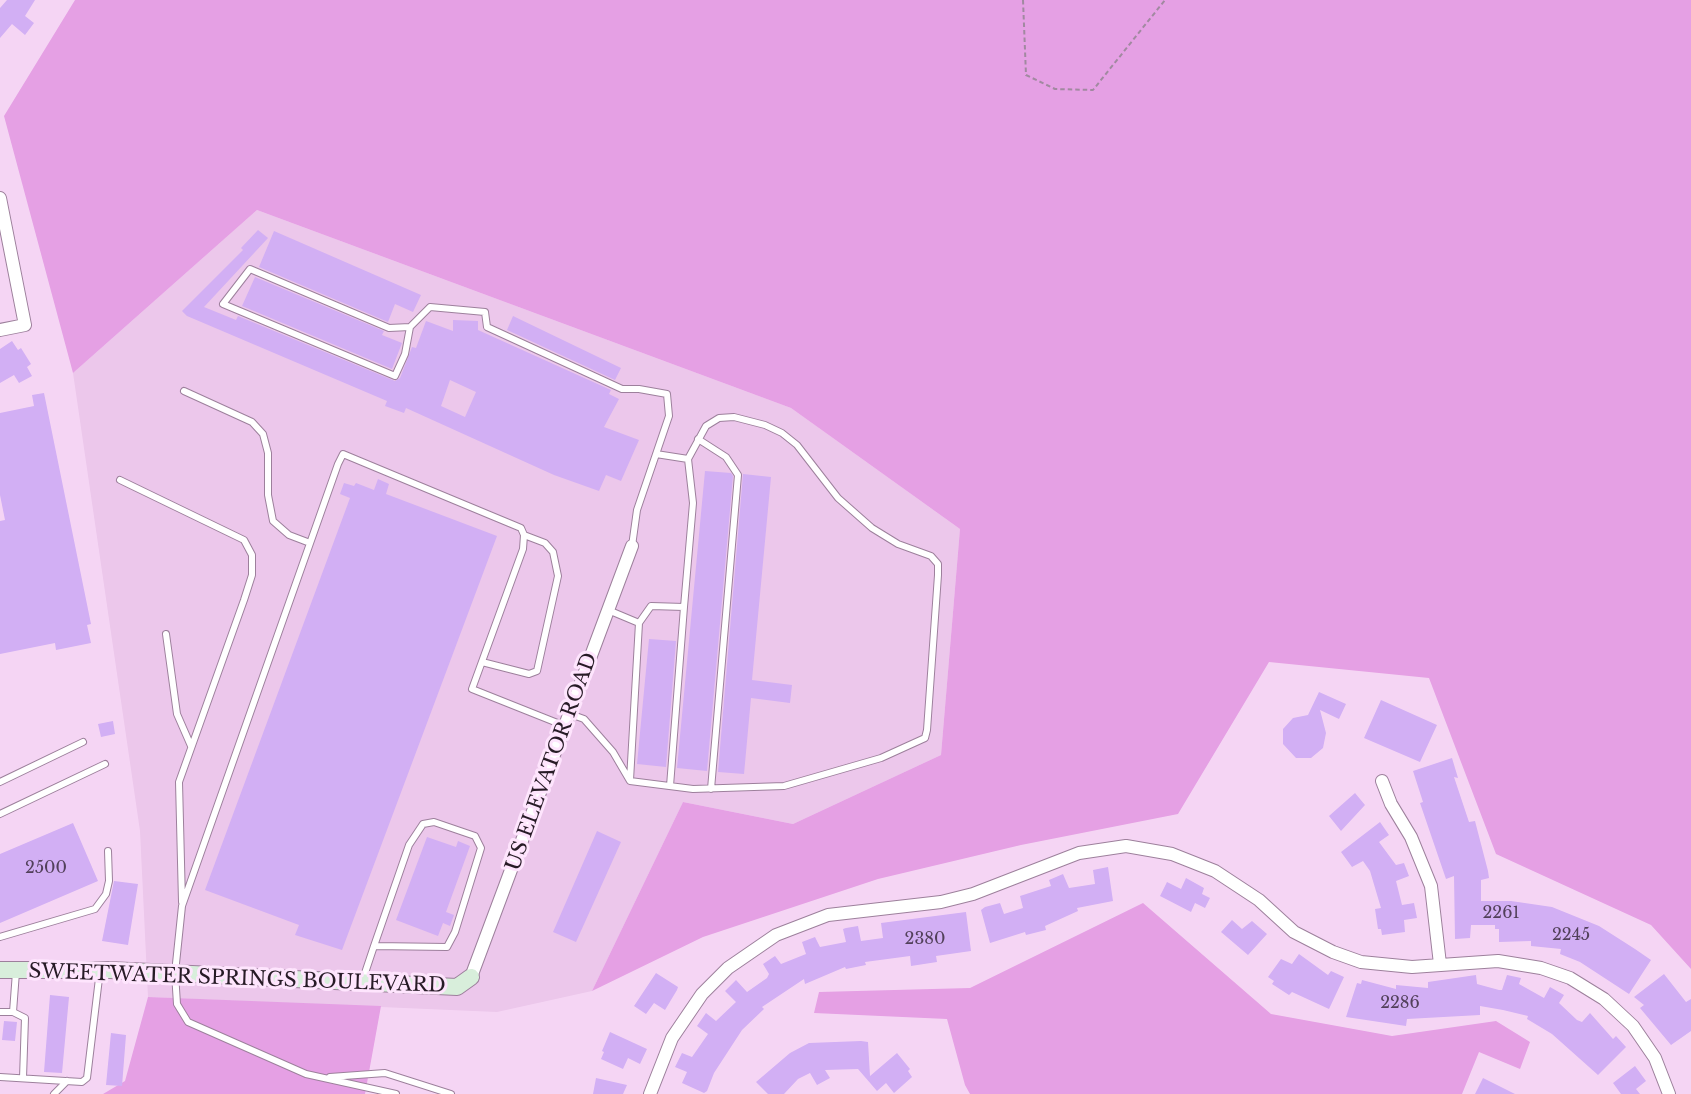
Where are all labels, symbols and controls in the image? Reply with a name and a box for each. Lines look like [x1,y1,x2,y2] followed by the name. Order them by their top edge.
[501,650,603,874] street label: US ELEVATOR ROAD
[25,858,67,878] house number: 2500
[1482,903,1520,923] house number: 2261
[1552,925,1590,945] house number: 2245
[905,929,945,949] house number: 2380
[28,960,446,998] street label: SWEETWATER SPRINGS BOULEVARD
[1380,993,1420,1013] house number: 2286

